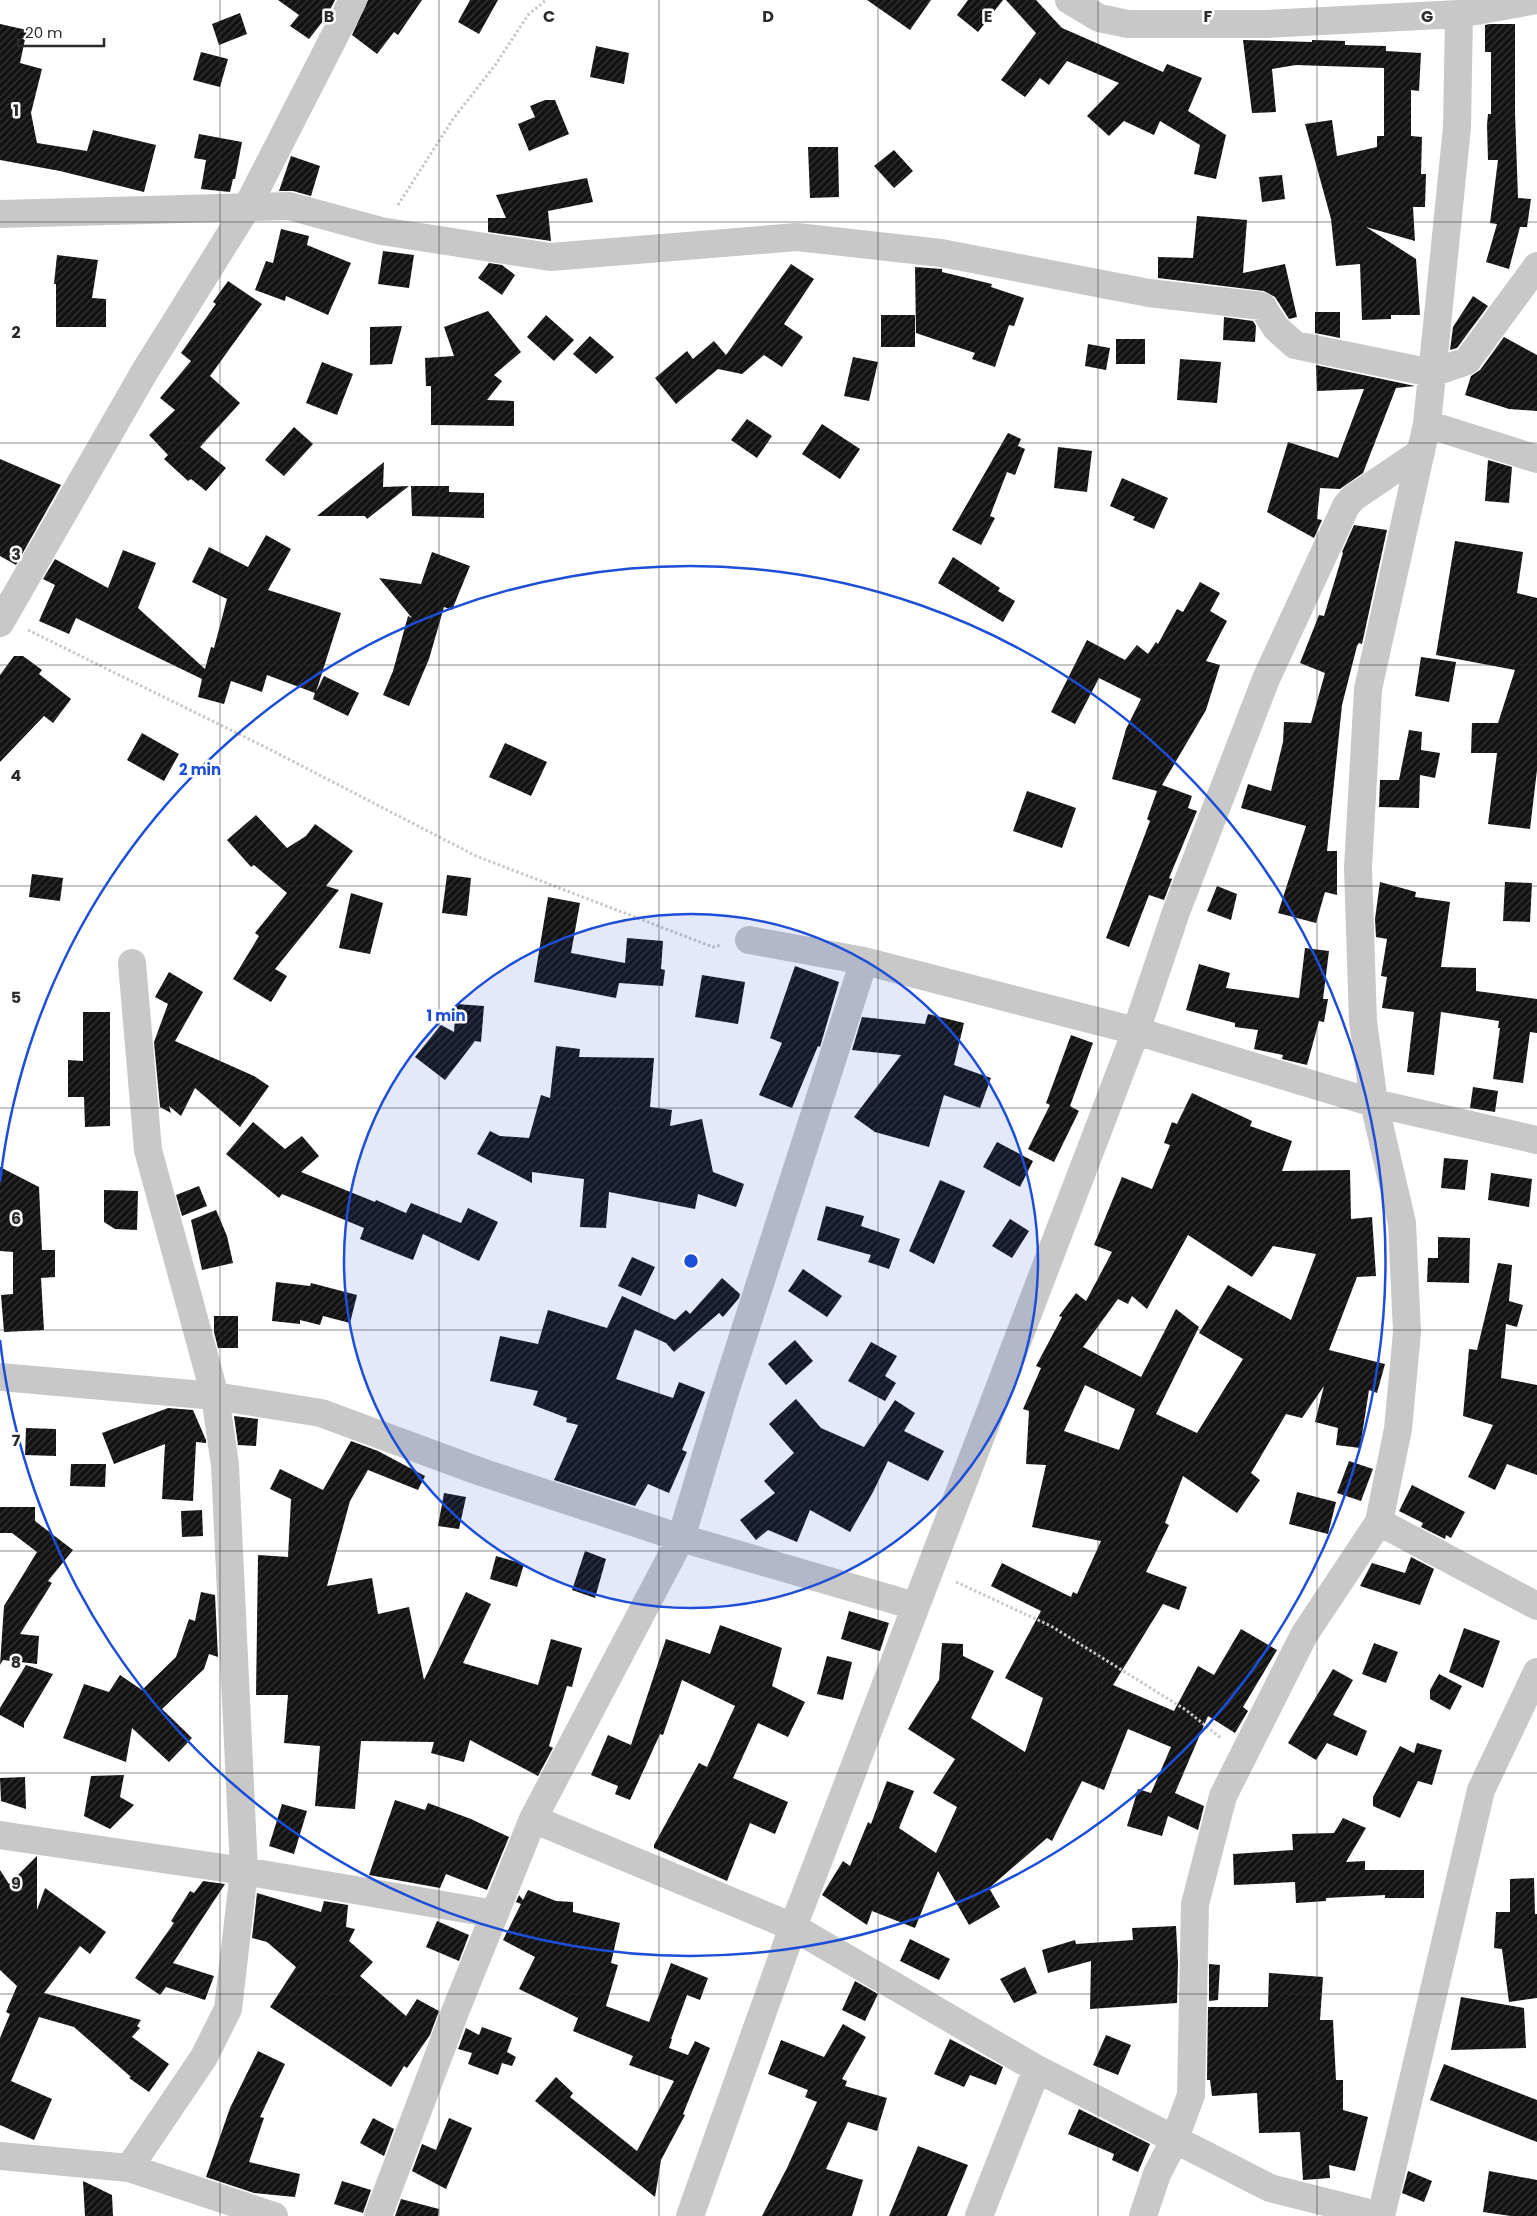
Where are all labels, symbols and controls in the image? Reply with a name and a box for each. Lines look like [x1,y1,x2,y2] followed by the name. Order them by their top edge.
[324,5,334,28] text: B
[543,5,555,28] text: C
[762,5,774,28] text: D
[984,5,992,28] text: E
[1204,5,1213,28] text: F
[1421,5,1433,28] text: G
[18,15,104,47] scale bar
[25,22,63,43] text: 20 m
[13,99,19,122] text: 1
[11,321,21,344] text: 2
[11,543,21,566] text: 3
[179,759,221,780] text: 2 min
[11,764,22,787] text: 4
[11,986,21,1009] text: 5
[426,1005,466,1026] text: 1 min
[11,1207,21,1230] text: 6
[682,1252,700,1270] centre of rings
[12,1429,21,1452] text: 7
[11,1651,21,1674] text: 8
[11,1872,21,1895] text: 9

